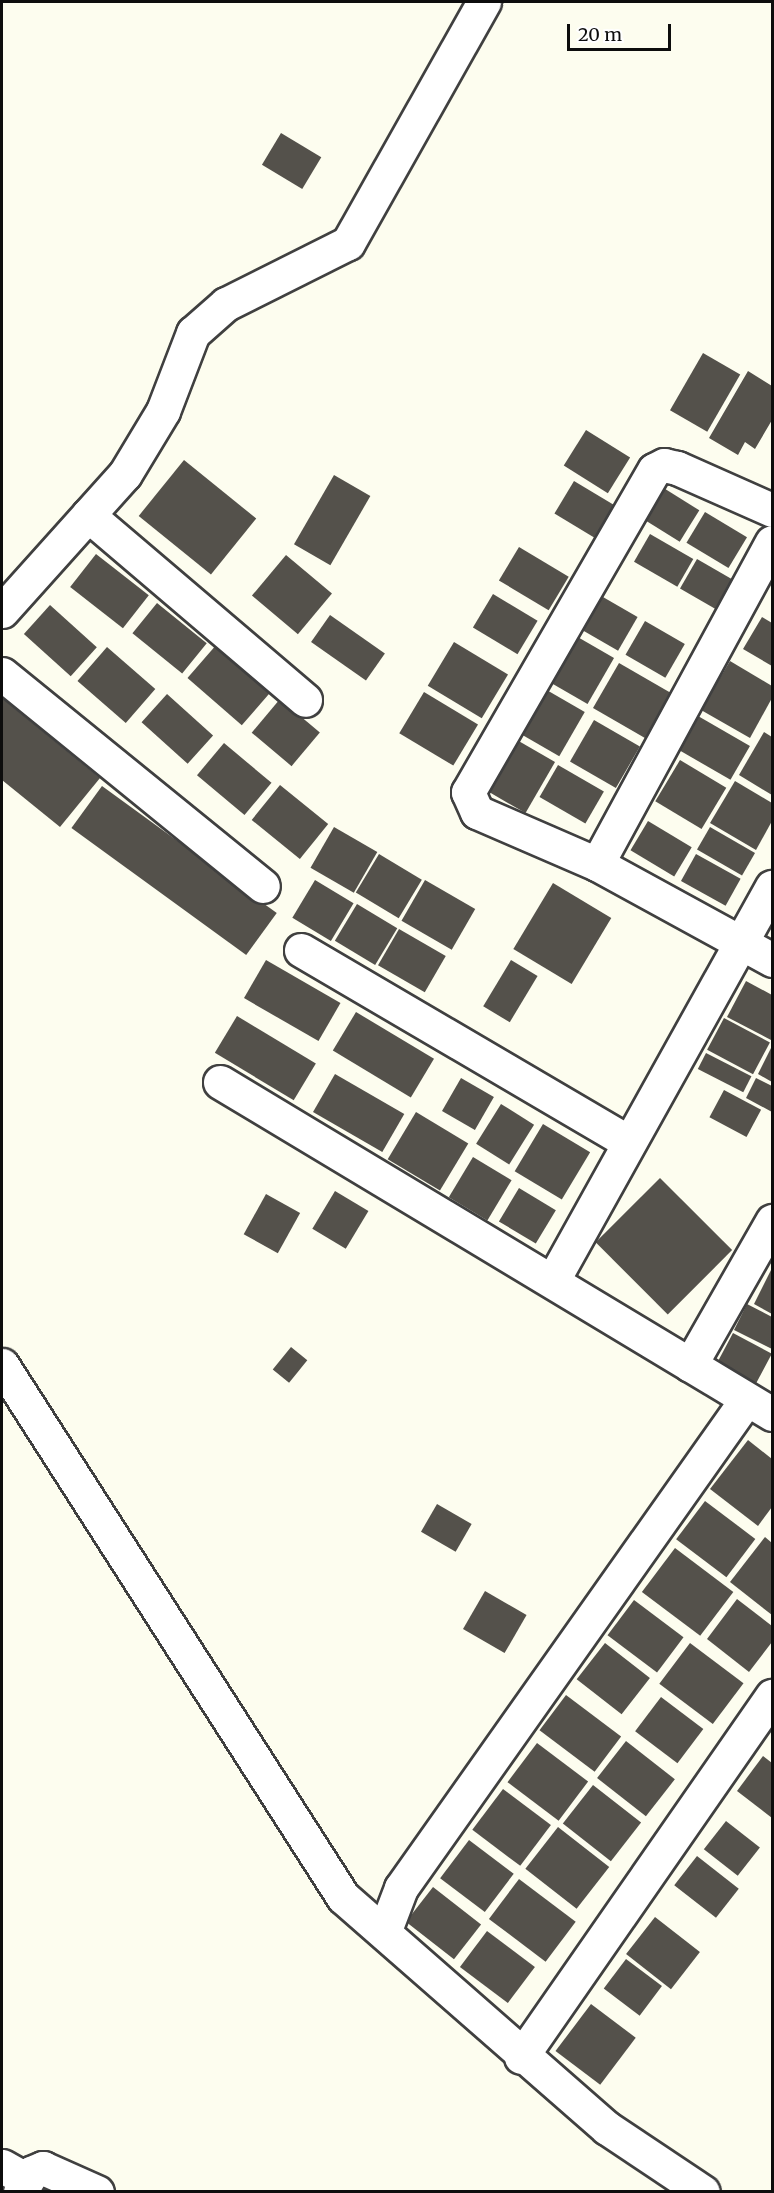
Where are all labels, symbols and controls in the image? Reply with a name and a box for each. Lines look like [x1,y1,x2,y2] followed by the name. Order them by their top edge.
[570,12,674,50] scale bar
[578,23,622,46] text: 20 m

